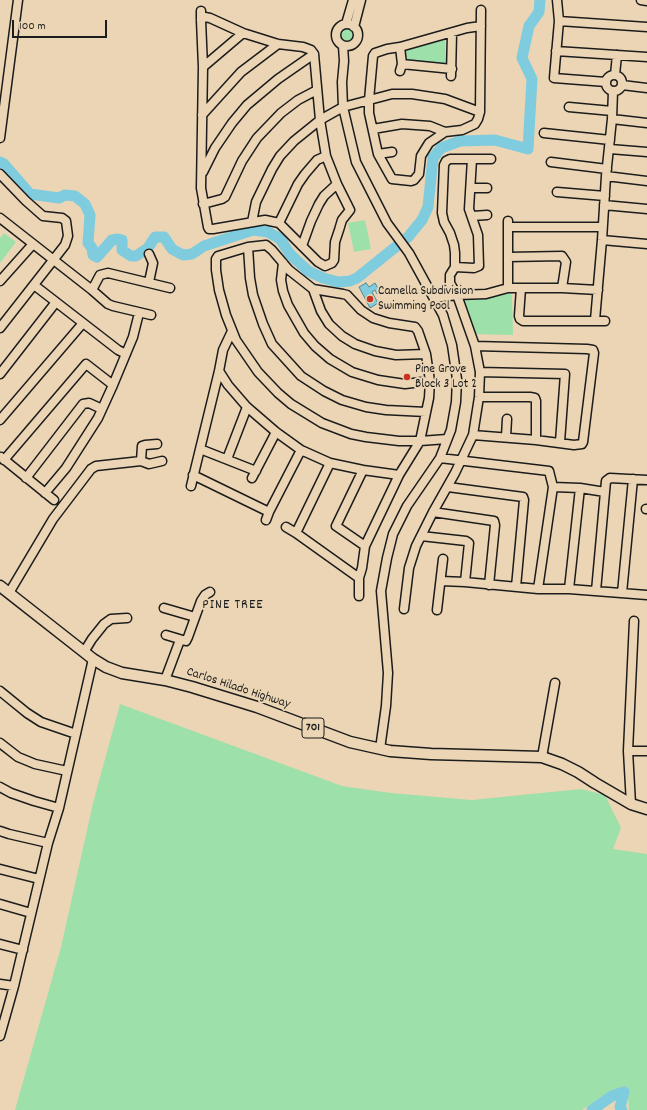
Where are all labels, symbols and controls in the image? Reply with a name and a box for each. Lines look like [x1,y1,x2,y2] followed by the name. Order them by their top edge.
[14,12,109,38] scale bar
[19,18,46,35] text: 100 m
[378,284,473,315] place label: Camella Subdivision Swimming Pool
[365,294,375,304] marker: Camella Subdivision Swimming Pool
[415,362,477,393] place label: Pine Grove Block 3 Lot 2
[402,372,412,382] marker: Pine Grove Block 3 Lot 2
[202,598,264,614] district label: PINE TREE
[184,665,292,713] street label: Carlos Hilado Highway
[302,718,324,738] road number: 701

